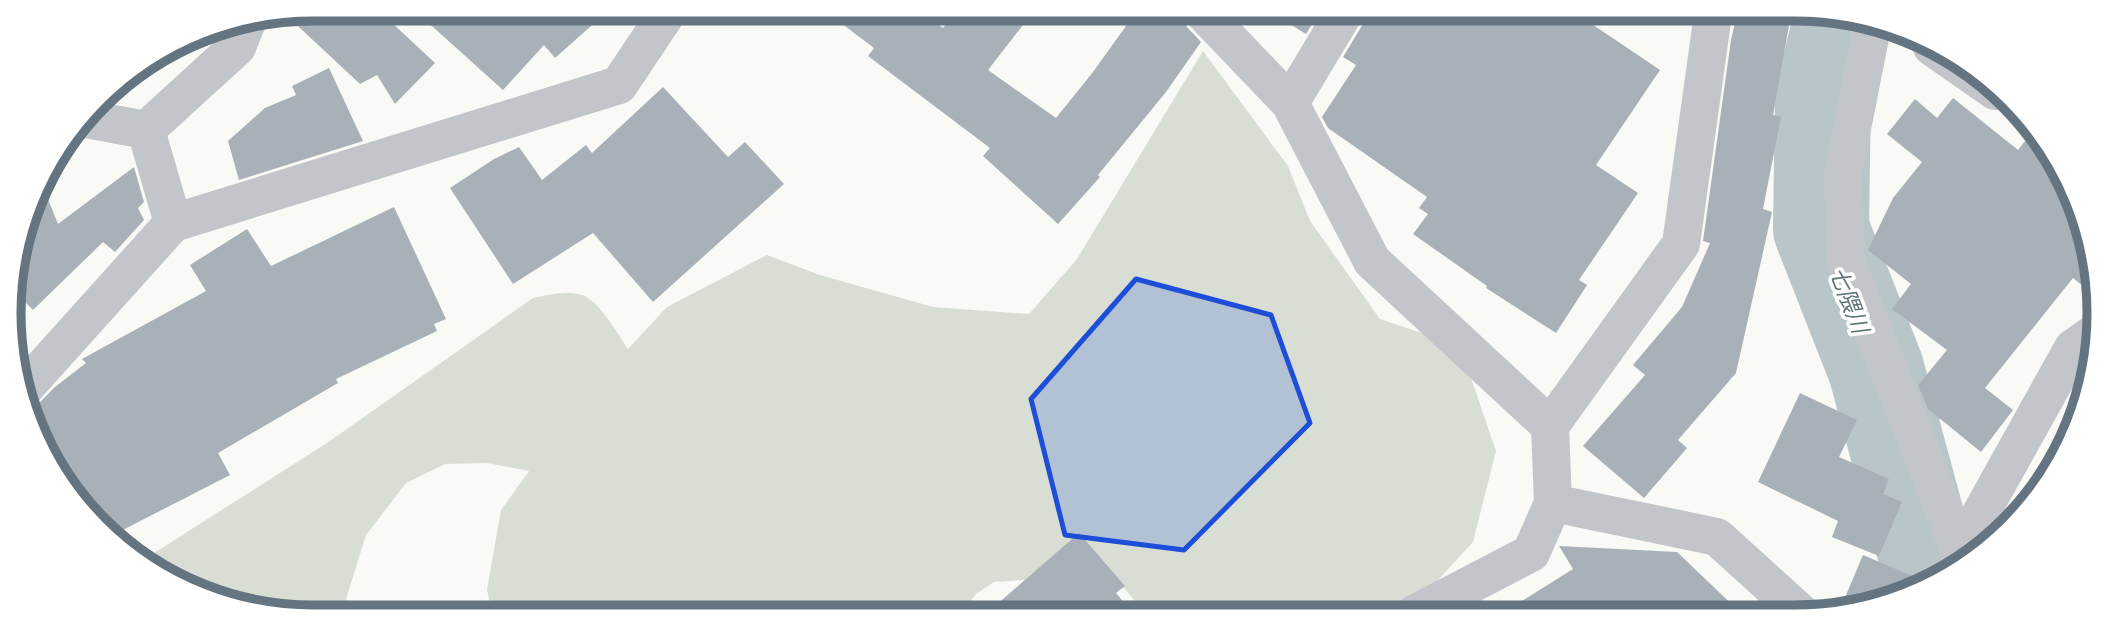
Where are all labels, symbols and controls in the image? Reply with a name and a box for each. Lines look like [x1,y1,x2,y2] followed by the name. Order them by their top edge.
[1824,263,1876,340] water label: 七隈川

